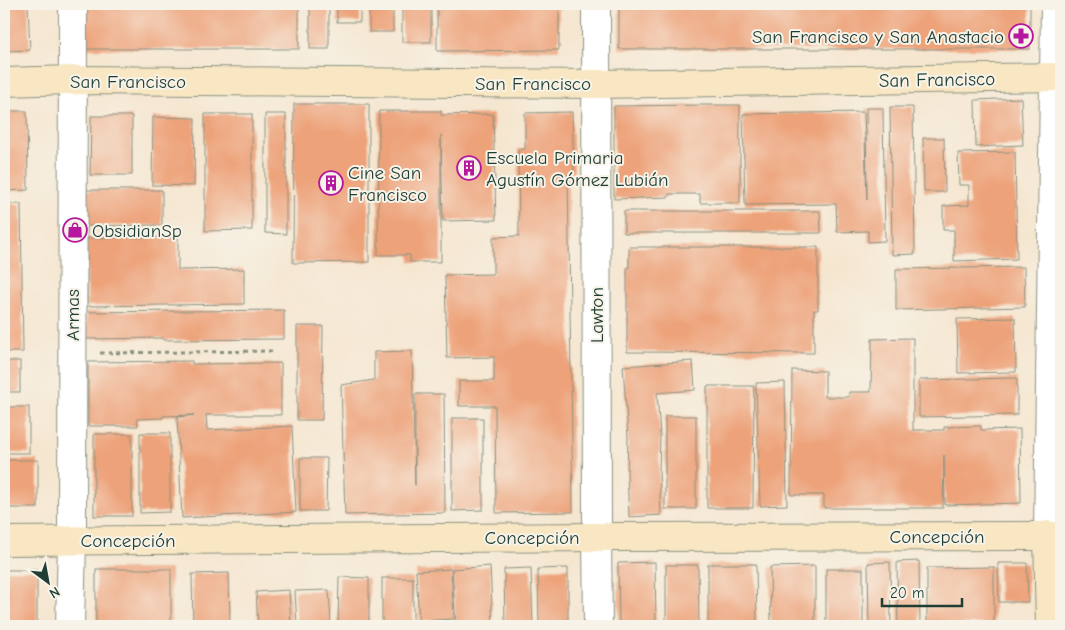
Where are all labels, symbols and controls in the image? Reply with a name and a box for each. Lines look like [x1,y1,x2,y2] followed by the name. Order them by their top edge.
[1008,23,1034,49] pharmacy icon: San Francisco y San Anastacio
[752,26,1004,48] place label: San Francisco y San Anastacio
[879,68,995,92] street label: San Francisco
[70,71,186,93] street label: San Francisco
[475,73,591,95] street label: San Francisco
[486,147,669,191] place label: Escuela Primaria Agustín Gómez Lubián
[456,155,482,181] building icon: Escuela Primaria Agustín Gómez Lubián
[348,162,427,206] place label: Cine San Francisco
[318,170,344,196] building icon: Cine San Francisco
[62,217,88,243] shop icon: ObsidianSp
[92,220,182,242] place label: ObsidianSp
[586,287,608,343] street label: Lawton
[62,289,84,341] street label: Armas
[889,526,985,548] street label: Concepción
[484,527,580,549] street label: Concepción
[80,530,176,552] street label: Concepción
[22,558,72,608] north arrow
[882,575,962,607] scale bar
[46,583,63,602] text: N
[890,584,924,602] text: 20 m

